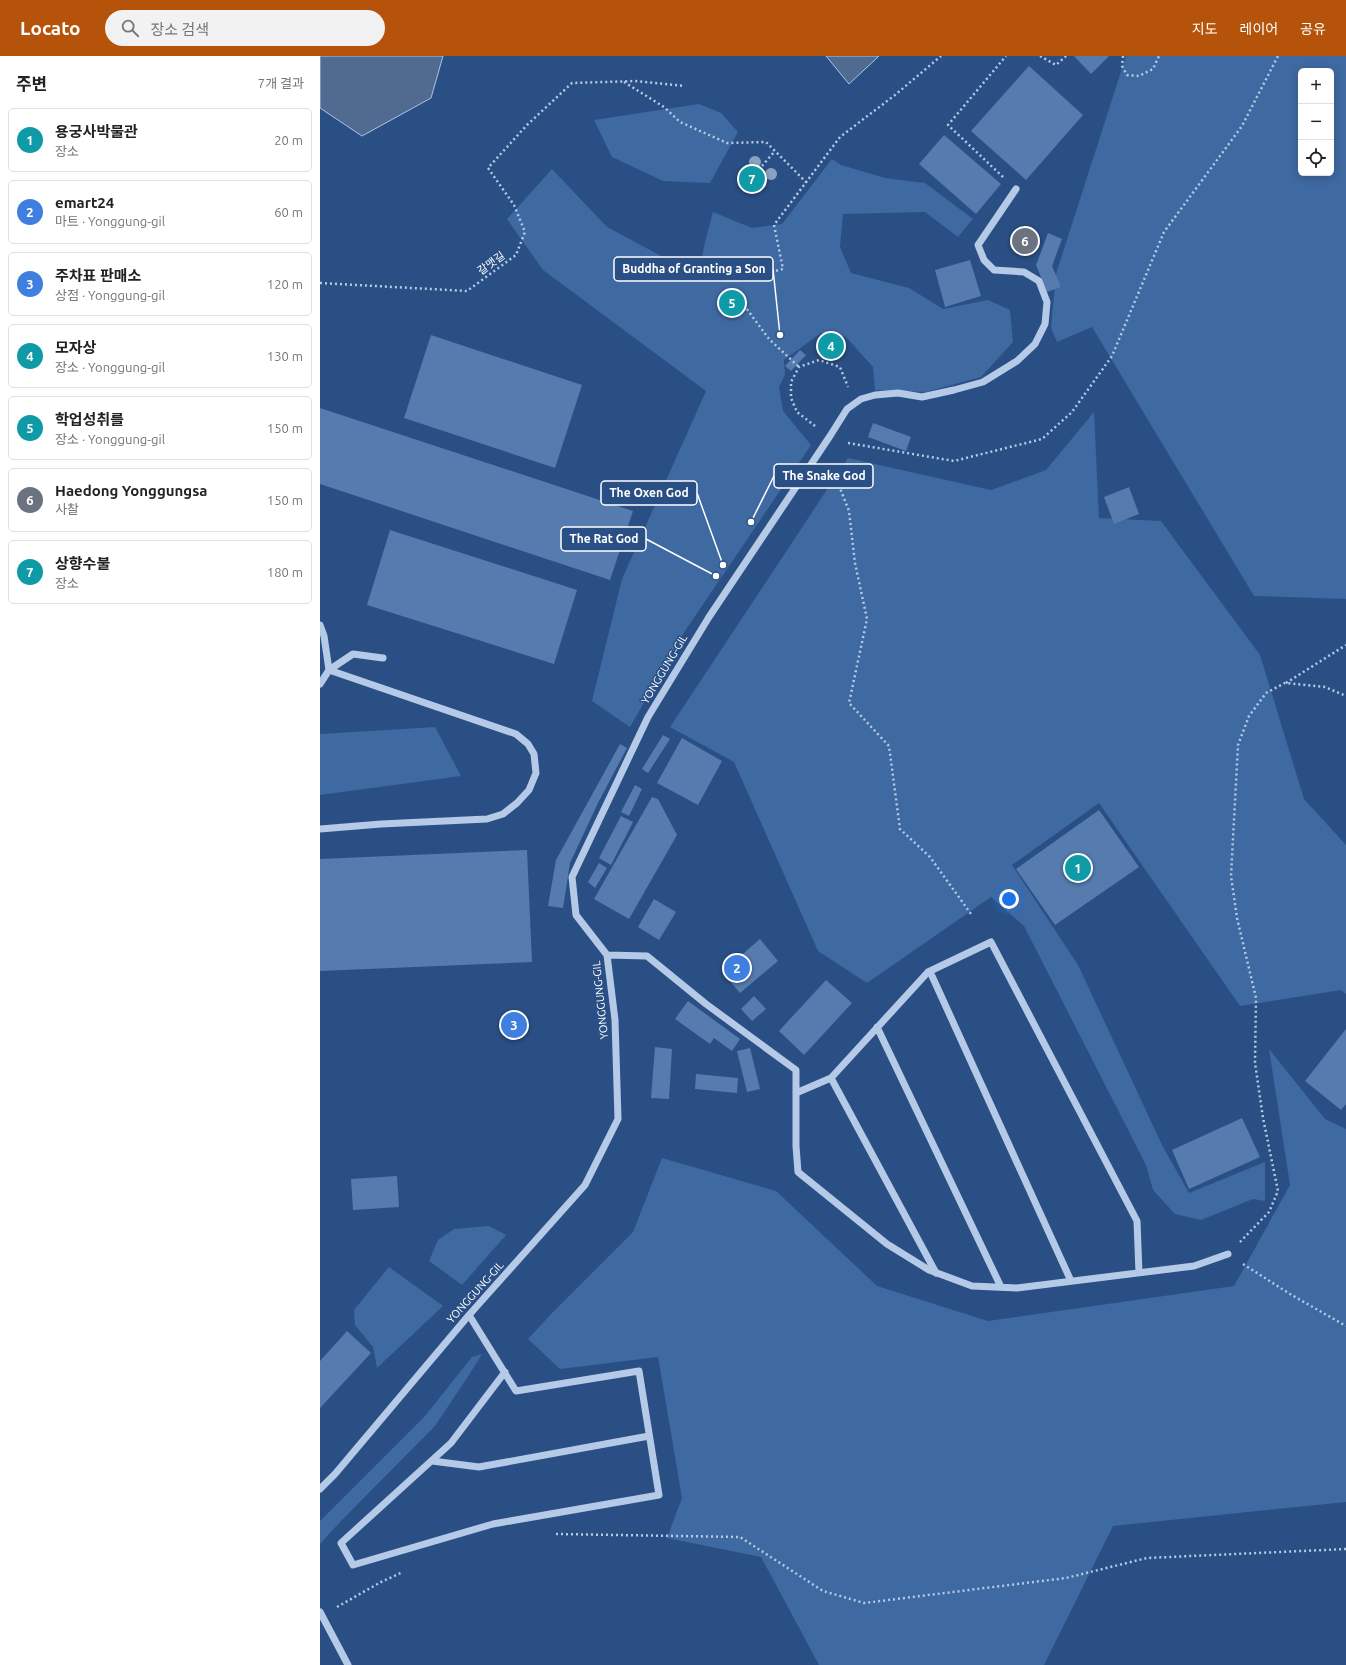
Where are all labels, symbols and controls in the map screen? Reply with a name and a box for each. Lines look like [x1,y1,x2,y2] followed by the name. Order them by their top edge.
[105,10,385,46] search box
[20,17,81,39] text: Locato
[119,17,141,39] icon: search
[151,21,209,38] text: 장소 검색
[1192,21,1218,37] text: 지도
[1240,21,1278,37] text: 레이어
[1300,21,1326,37] text: 공유
[1298,68,1334,176] map controls
[1298,68,1334,104] button: +
[16,74,47,93] text: 주변
[258,76,304,90] text: 7개 결과
[1298,104,1334,140] button: −
[55,123,138,140] text: 용궁사박물관
[26,133,34,147] text: 1
[274,133,303,147] text: 20 m
[1298,140,1334,176] button: locate
[55,144,79,158] text: 장소
[739,164,765,194] pin: 7
[55,194,114,211] text: emart24
[26,205,34,219] text: 2
[274,205,303,219] text: 60 m
[55,214,165,228] text: 마트 · Yonggung-gil
[1012,226,1038,256] pin: 6
[475,249,507,277] street label: 갈맷길
[614,257,773,281] callout: Buddha of Granting a Son
[622,262,766,275] text: Buddha of Granting a Son
[55,267,141,284] text: 주차표 판매소
[26,277,34,291] text: 3
[267,277,303,291] text: 120 m
[55,288,165,302] text: 상점 · Yonggung-gil
[719,288,745,318] pin: 5
[818,331,844,361] pin: 4
[55,339,96,356] text: 모자상
[26,349,34,363] text: 4
[267,349,303,363] text: 130 m
[55,360,165,374] text: 장소 · Yonggung-gil
[55,411,124,428] text: 학업성취를
[26,421,34,435] text: 5
[267,421,303,435] text: 150 m
[55,432,165,446] text: 장소 · Yonggung-gil
[774,464,873,488] callout: The Snake God
[782,469,866,482] text: The Snake God
[601,481,697,505] callout: The Oxen God
[55,482,207,499] text: Haedong Yonggungsa
[609,486,689,499] text: The Oxen God
[26,493,34,507] text: 6
[267,493,303,507] text: 150 m
[55,502,79,516] text: 사찰
[561,527,646,551] callout: The Rat God
[570,532,638,545] text: The Rat God
[55,555,110,572] text: 상향수불
[26,565,34,579] text: 7
[267,565,303,579] text: 180 m
[55,576,79,590] text: 장소
[639,632,690,706] street label: YONGGUNG-GIL
[1065,853,1091,883] pin: 1
[999,889,1019,909] your location
[724,953,750,983] pin: 2
[590,960,610,1040] street label: YONGGUNG-GIL
[501,1010,527,1040] pin: 3
[444,1258,506,1325] street label: YONGGUNG-GIL

